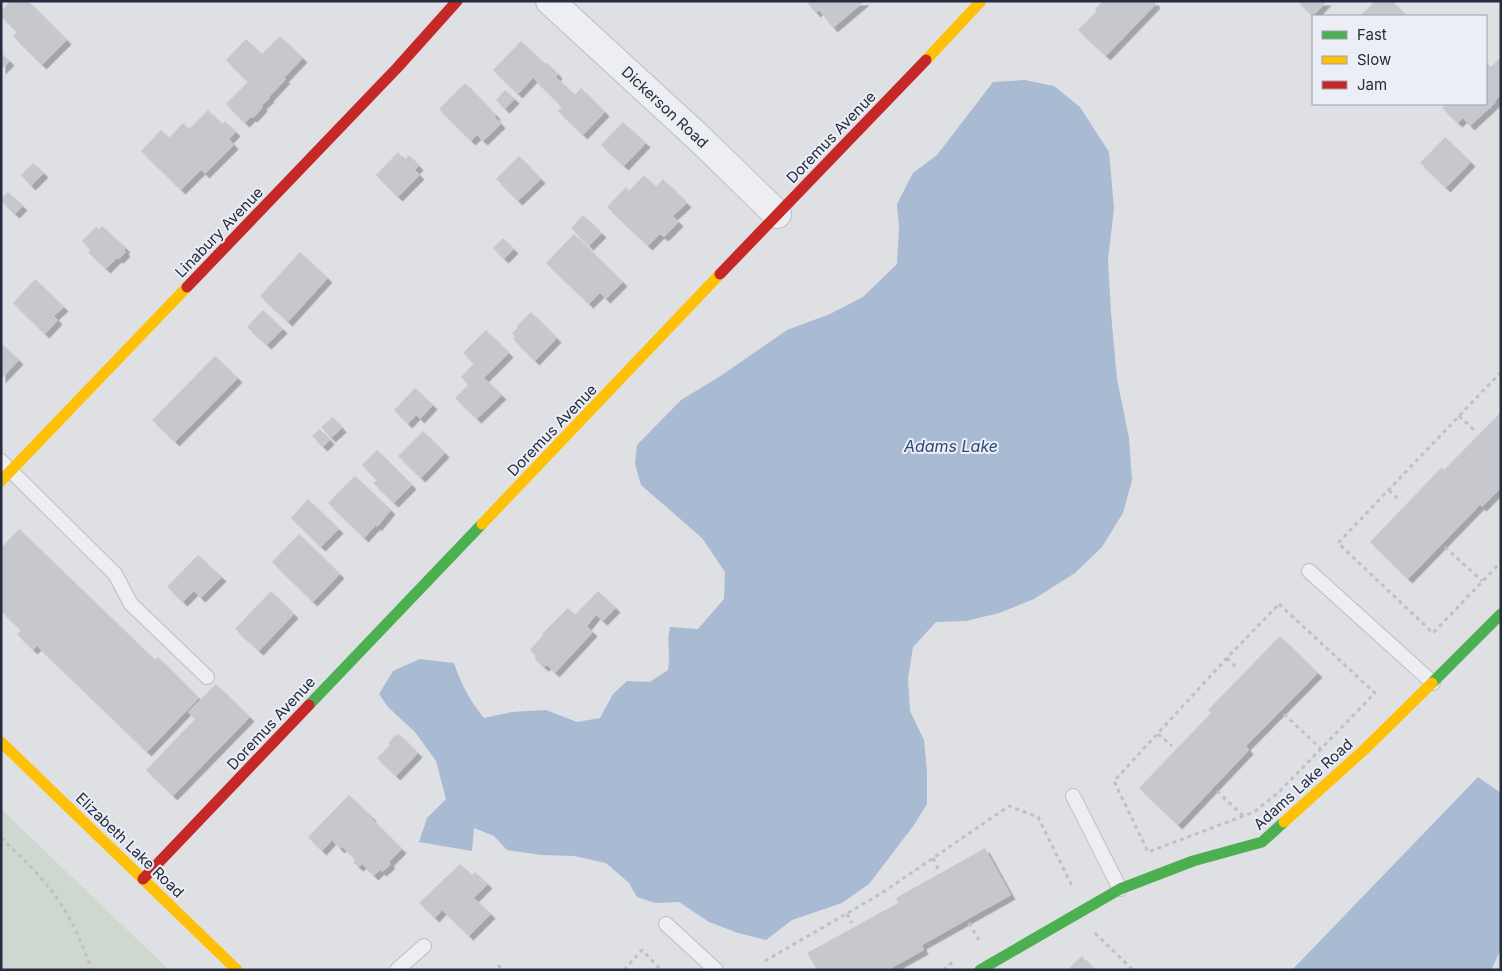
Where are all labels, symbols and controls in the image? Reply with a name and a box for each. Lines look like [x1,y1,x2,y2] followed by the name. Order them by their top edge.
[1312,15,1487,105] legend
[1357,25,1387,44] text: Fast
[1357,50,1391,69] text: Slow
[618,62,712,152] street label: Dickerson Road
[1357,75,1387,94] text: Jam
[782,87,880,187] street label: Doremus Avenue
[171,183,267,281] street label: Linabury Avenue
[503,380,601,480] street label: Doremus Avenue
[903,436,998,456] water label: Adams Lake
[223,672,319,774] street label: Doremus Avenue
[1249,734,1357,834] street label: Adams Lake Road
[72,789,188,901] street label: Elizabeth Lake Road

